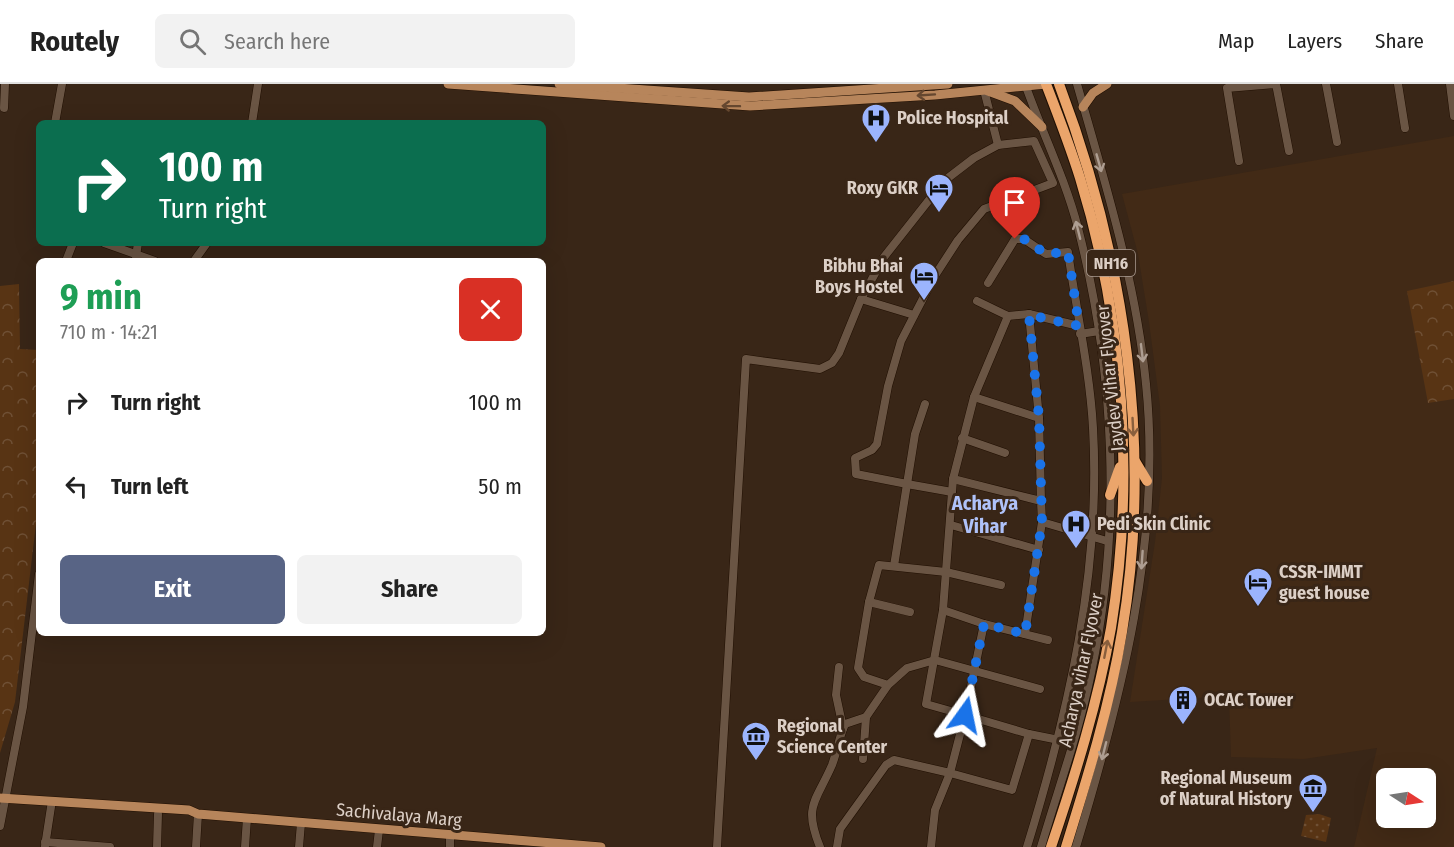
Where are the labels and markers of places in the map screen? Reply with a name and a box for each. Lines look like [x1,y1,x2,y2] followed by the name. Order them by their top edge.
[860,102,892,144] hospital icon: Police Hospital
[897,107,1008,129] place label: Police Hospital
[923,172,955,214] hotel icon: Roxy GKR
[847,177,919,199] place label: Roxy GKR
[989,177,1040,239] pin
[815,255,903,298] place label: Bibhu Bhai Boys Hostel
[908,260,940,302] hotel icon: Bibhu Bhai Boys Hostel
[1060,508,1092,550] hospital icon: Pedi Skin Clinic
[1097,513,1211,535] place label: Pedi Skin Clinic
[1279,561,1370,604] place label: CSSR-IMMT guest house
[1242,566,1274,608] hotel icon: CSSR-IMMT guest house
[1167,684,1199,726] building icon: OCAC Tower
[1204,689,1293,711] place label: OCAC Tower
[777,715,888,758] place label: Regional Science Center
[740,720,772,762] museum icon: Regional Science Center
[1160,767,1292,810] place label: Regional Museum of Natural History
[1297,772,1329,814] museum icon: Regional Museum of Natural History

